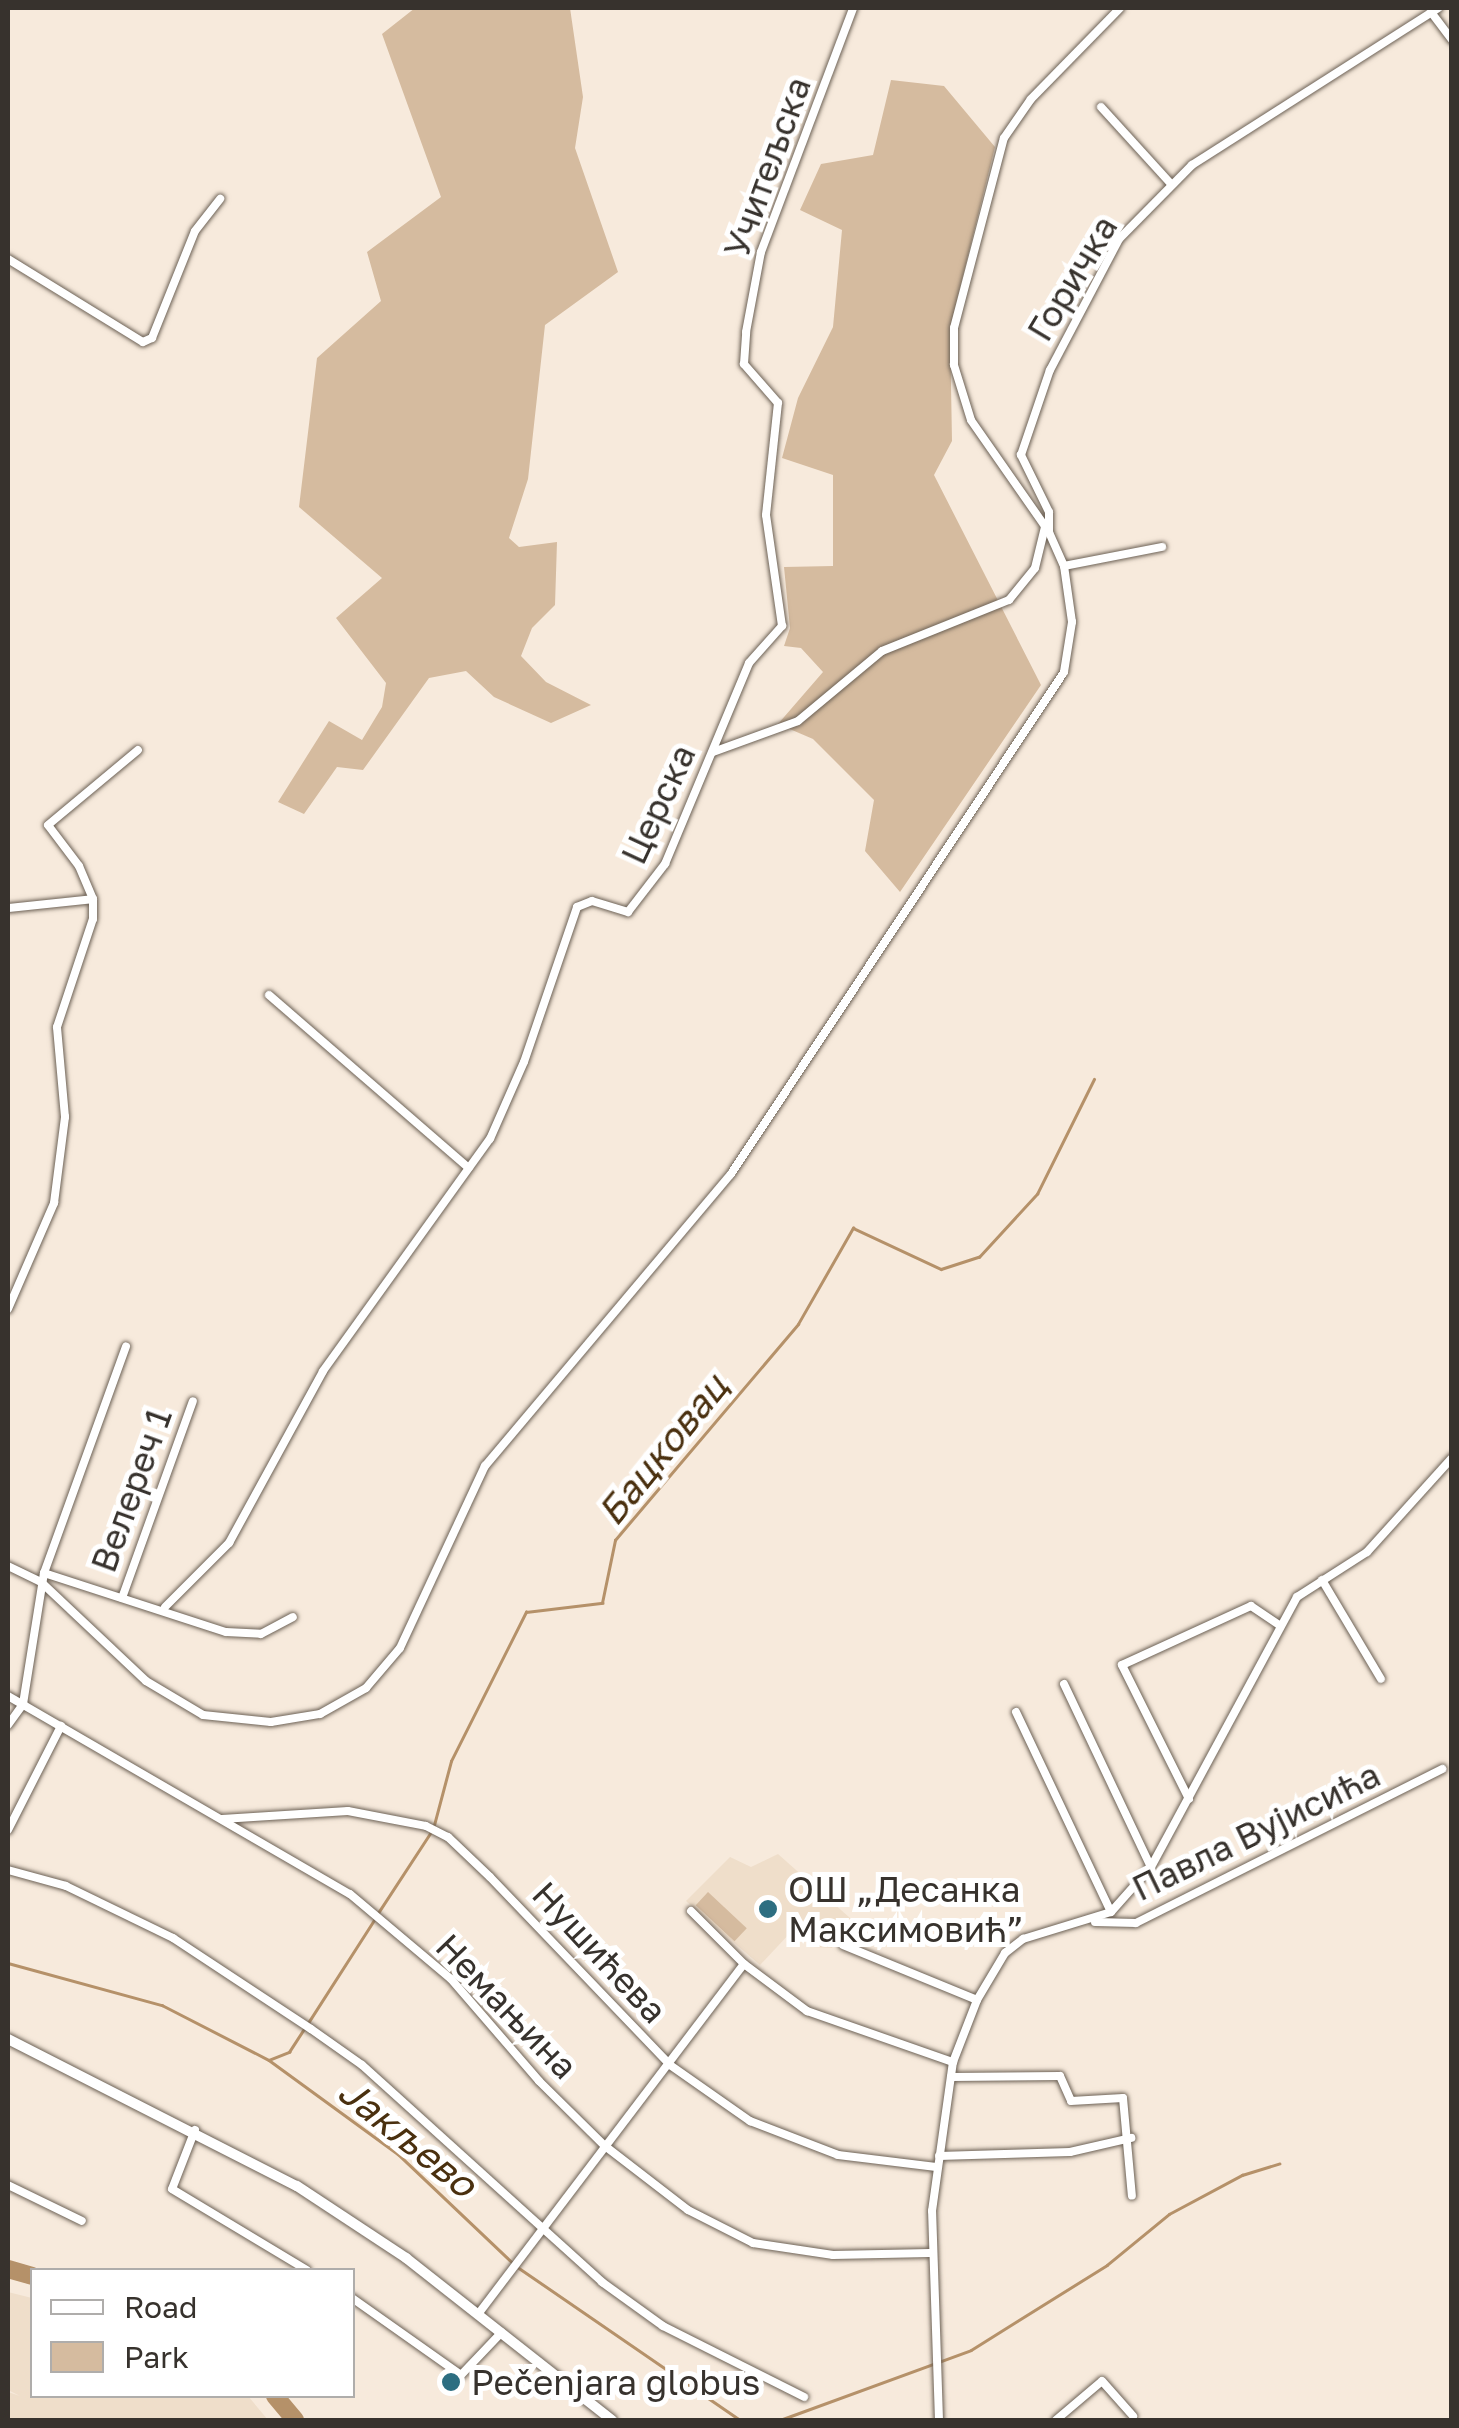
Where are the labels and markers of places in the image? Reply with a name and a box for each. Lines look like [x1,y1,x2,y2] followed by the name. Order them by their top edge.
[788,1868,1024,1950] place label: ОШ „Десанка Максимовић”
[757,1898,779,1920] marker: ОШ „Десанка Максимовић”
[471,2361,760,2403] place label: Pečenjara globus
[440,2371,462,2393] marker: Pečenjara globus

